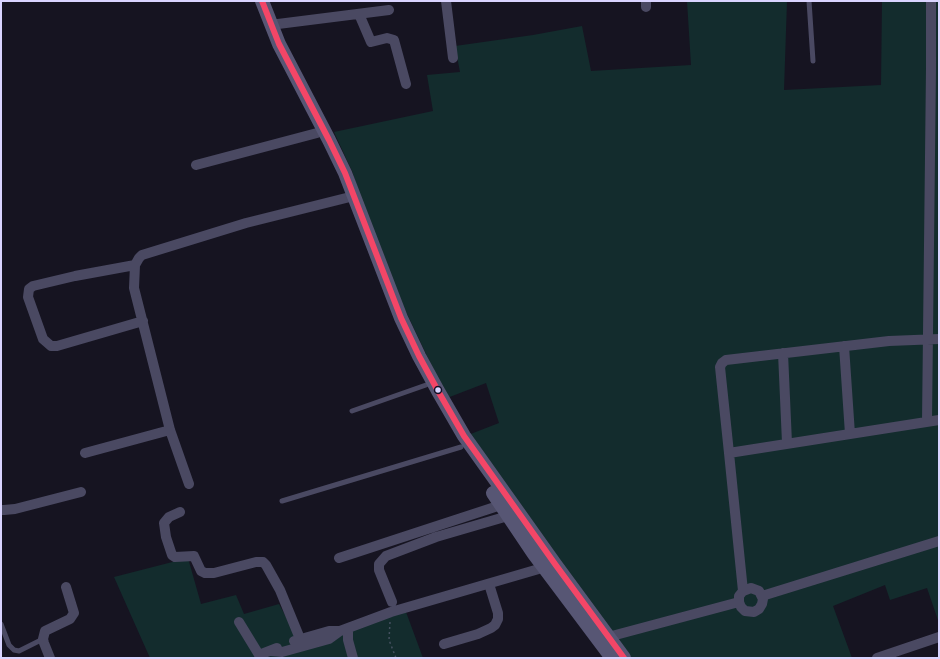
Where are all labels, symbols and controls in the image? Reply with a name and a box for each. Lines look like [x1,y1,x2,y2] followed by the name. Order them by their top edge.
[433,385,443,395] unlabelled marker

